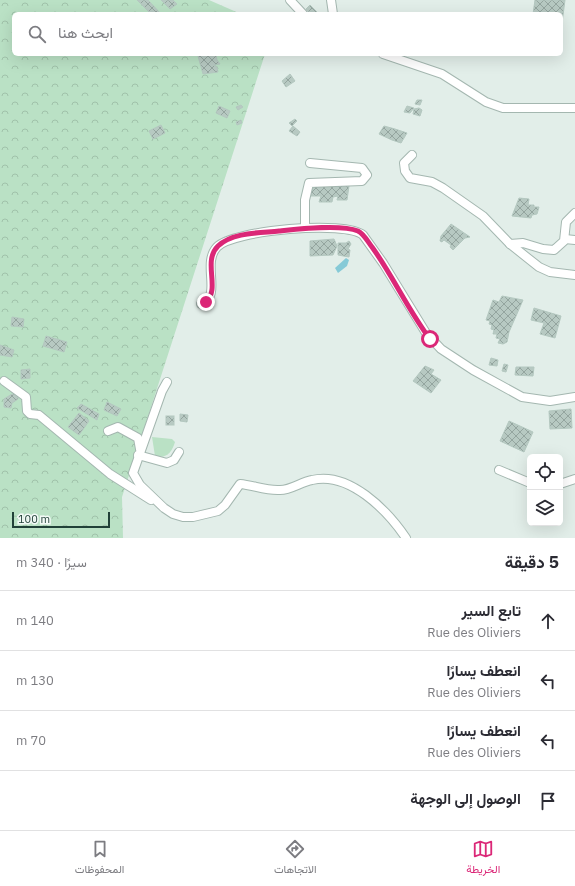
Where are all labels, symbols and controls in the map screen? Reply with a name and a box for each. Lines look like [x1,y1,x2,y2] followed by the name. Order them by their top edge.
[12,12,563,56] search box
[26,23,48,45] icon: search
[58,23,113,42] text: ابحث هنا
[197,293,215,311] route end
[421,330,439,348] route start
[527,454,563,526] map controls
[527,454,563,490] button: locate
[527,490,563,526] button: layers
[12,510,110,529] scale bar
[18,512,50,526] text: 100 m
[505,551,559,573] text: 5 دقيقة
[16,554,87,571] text: سيرًا · 340 m
[462,601,521,620] text: تابع السير
[537,610,559,632] icon: ahead
[16,612,54,629] text: 140 m
[427,624,521,641] text: Rue des Oliviers
[446,661,521,680] text: انعطف يسارًا
[537,670,559,692] icon: left
[16,672,54,689] text: 130 m
[427,684,521,701] text: Rue des Oliviers
[446,721,521,740] text: انعطف يسارًا
[537,730,559,752] icon: left
[16,732,46,749] text: 70 m
[427,744,521,761] text: Rue des Oliviers
[410,789,521,808] text: الوصول إلى الوجهة
[537,790,559,812] icon: arrive
[75,838,124,879] tab: المحفوظات
[274,838,317,879] tab: الاتجاهات
[466,838,500,879] tab: الخريطة

